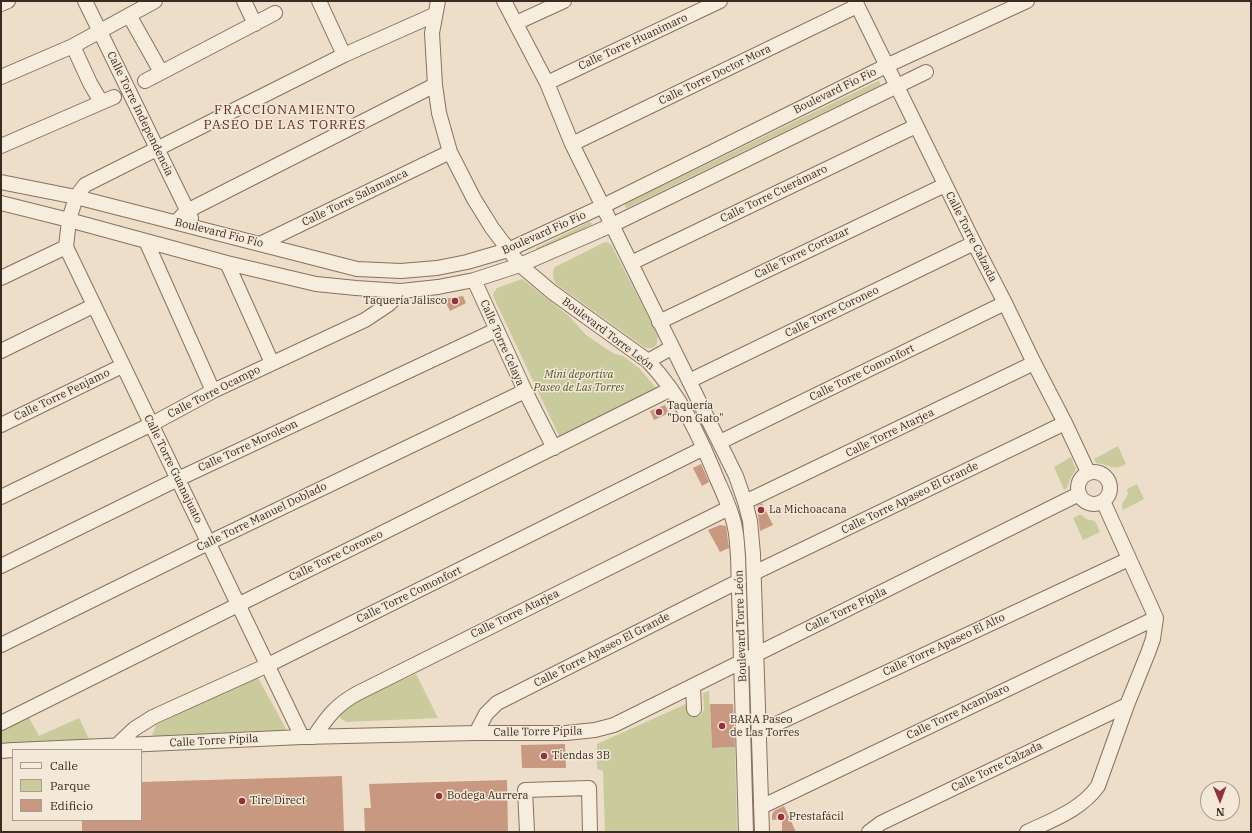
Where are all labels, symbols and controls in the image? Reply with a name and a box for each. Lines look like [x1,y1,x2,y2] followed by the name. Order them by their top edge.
[576,11,690,73] street label: Calle Torre Huanimaro
[657,42,773,108] street label: Calle Torre Doctor Mora
[104,49,176,179] street label: Calle Torre Independencia
[791,65,879,117] street label: Boulevard Fio Fio
[204,102,366,133] district label: FRACCIONAMIENTO PASEO DE LAS TORRES
[718,162,830,226] street label: Calle Torre Cuerámaro
[300,167,410,229] street label: Calle Torre Salamanca
[942,190,1000,284] street label: Calle Torre Calzada
[500,209,588,257] street label: Boulevard Fio Fio
[173,216,265,250] street label: Boulevard Fio Fio
[752,224,852,282] street label: Calle Torre Cortazar
[783,284,881,340] street label: Calle Torre Coroneo
[363,294,447,308] place label: Taquería Jalisco
[559,295,657,373] street label: Boulevard Torre León
[450,296,460,306] marker: Taquería Jalisco
[477,298,527,388] street label: Calle Torre Celaya
[807,342,917,404] street label: Calle Torre Comonfort
[165,363,263,421] street label: Calle Torre Ocampo
[12,366,112,424] street label: Calle Torre Penjamo
[534,368,624,394] park label: Mini deportiva Paseo de Las Torres
[667,399,723,425] place label: Taquería "Don Gato"
[844,406,936,460] street label: Calle Torre Atarjea
[654,407,664,417] marker: Taquería "Don Gato"
[141,413,205,525] street label: Calle Torre Guanajuato
[196,417,300,475] street label: Calle Torre Moroleon
[839,459,981,537] street label: Calle Torre Apaseo El Grande
[195,480,329,554] street label: Calle Torre Manuel Doblado
[769,503,847,517] place label: La Michoacana
[756,505,766,515] marker: La Michoacana
[287,528,385,584] street label: Calle Torre Coroneo
[354,564,464,626] street label: Calle Torre Comonfort
[732,570,750,682] street label: Boulevard Torre León
[803,585,889,635] street label: Calle Torre Pípila
[469,587,561,641] street label: Calle Torre Atarjea
[532,610,672,690] street label: Calle Torre Apaseo El Grande
[881,611,1007,679] street label: Calle Torre Apaseo El Alto
[905,681,1011,743] street label: Calle Torre Acambaro
[730,713,799,739] place label: BARA Paseo de Las Torres
[717,721,727,731] marker: BARA Paseo de Las Torres
[493,725,583,739] street label: Calle Torre Pípila
[169,732,259,750] street label: Calle Torre Pípila
[949,739,1045,795] street label: Calle Torre Calzada
[12,749,142,821] legend
[552,749,610,763] place label: Tiendas 3B
[539,751,549,761] marker: Tiendas 3B
[50,758,78,773] text: Calle
[50,778,90,793] text: Parque
[1200,781,1240,821] north arrow
[447,789,528,803] place label: Bodega Aurrera
[434,791,444,801] marker: Bodega Aurrera
[250,794,306,808] place label: Tire Direct
[237,796,247,806] marker: Tire Direct
[50,798,93,813] text: Edificio
[1216,805,1225,819] text: N
[789,810,844,824] place label: Prestafácil
[776,812,786,822] marker: Prestafácil

